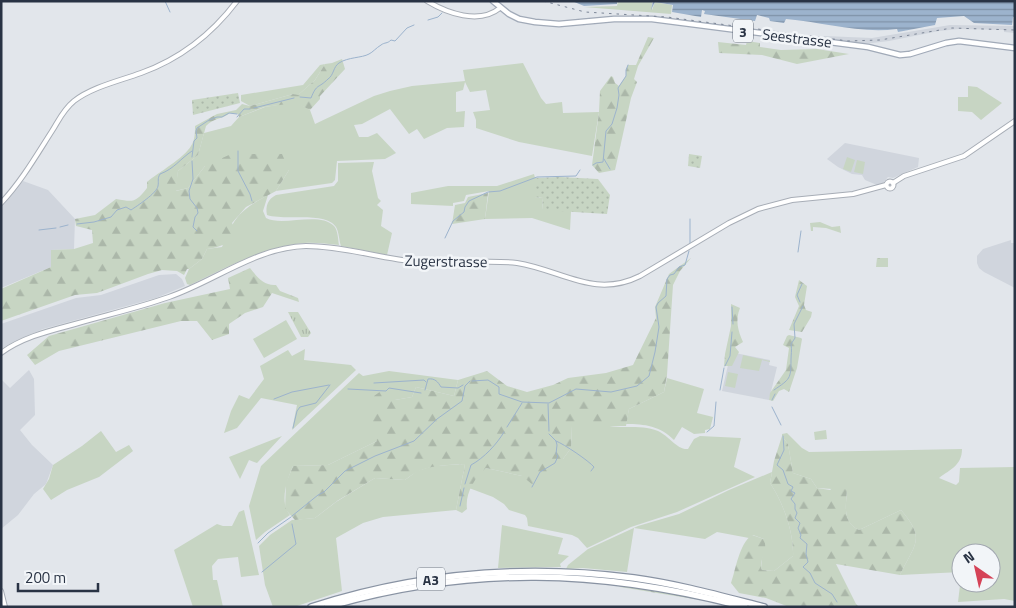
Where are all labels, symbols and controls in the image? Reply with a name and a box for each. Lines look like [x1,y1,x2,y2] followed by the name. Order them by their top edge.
[733,20,753,42] road number: 3
[761,22,833,54] street label: Seestrasse
[404,249,488,273] street label: Zugerstrasse
[951,543,1001,593] north arrow
[959,545,978,568] text: N
[18,560,98,592] scale bar
[25,566,66,589] text: 200 m
[417,568,445,590] road number: A3

